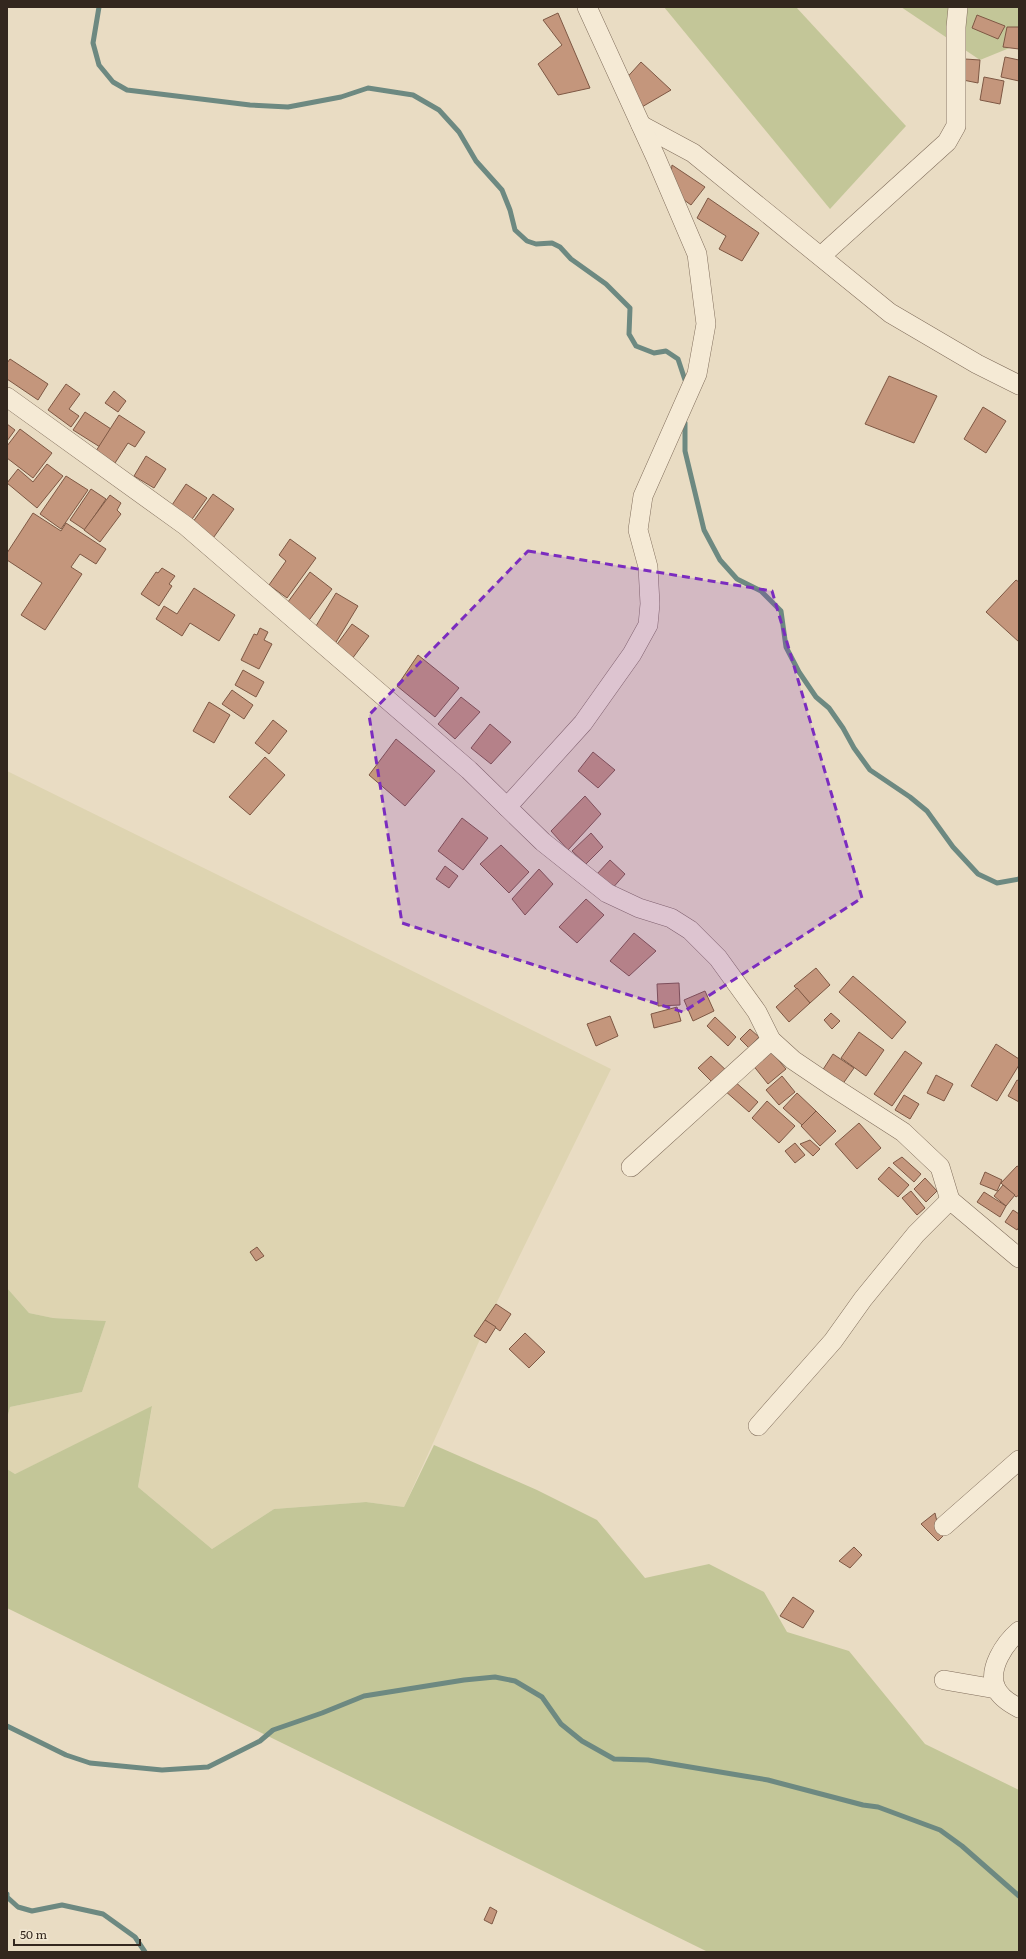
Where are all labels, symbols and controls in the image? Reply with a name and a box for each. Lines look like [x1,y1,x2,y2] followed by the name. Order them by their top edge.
[14,1921,140,1947] scale bar
[20,1925,47,1943] text: 50 m

